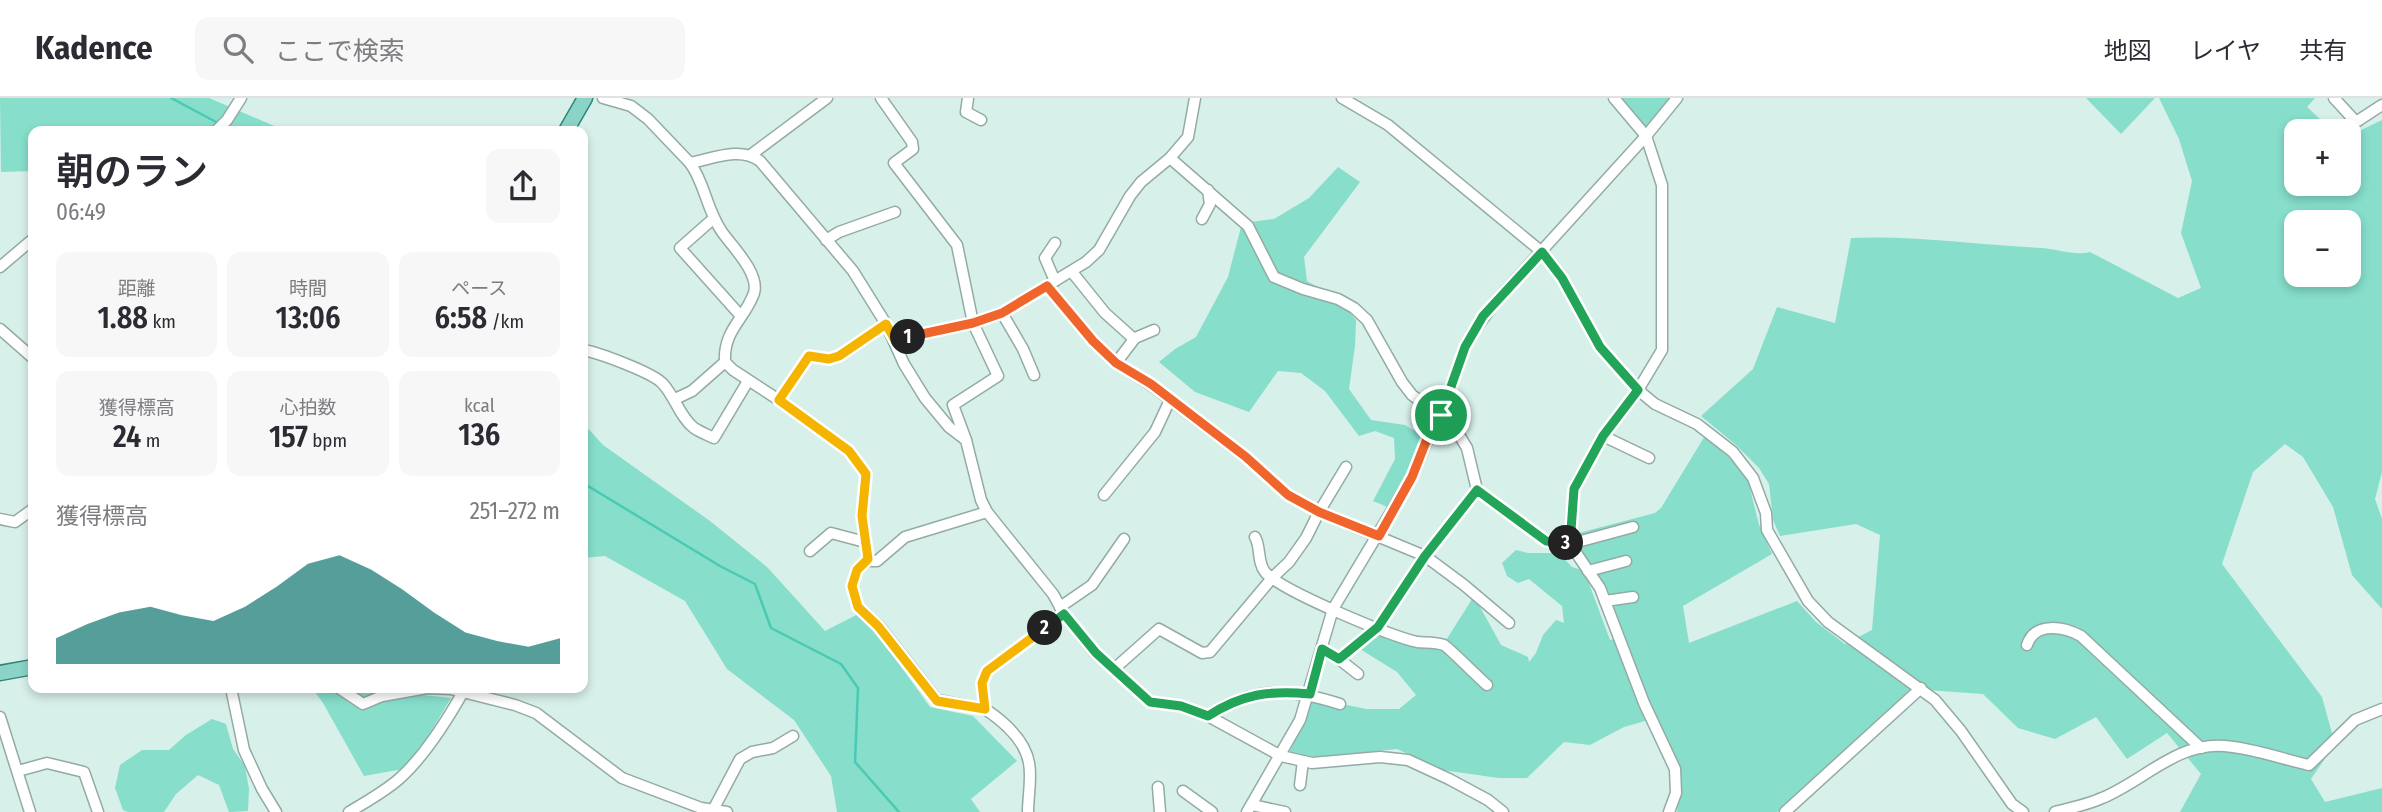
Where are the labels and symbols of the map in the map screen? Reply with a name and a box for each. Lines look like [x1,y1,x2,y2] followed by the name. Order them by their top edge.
[890,320,926,354] pin: 1
[1411,385,1471,445] pin
[1548,526,1584,560] pin: 3
[1028,610,1062,646] pin: 2

